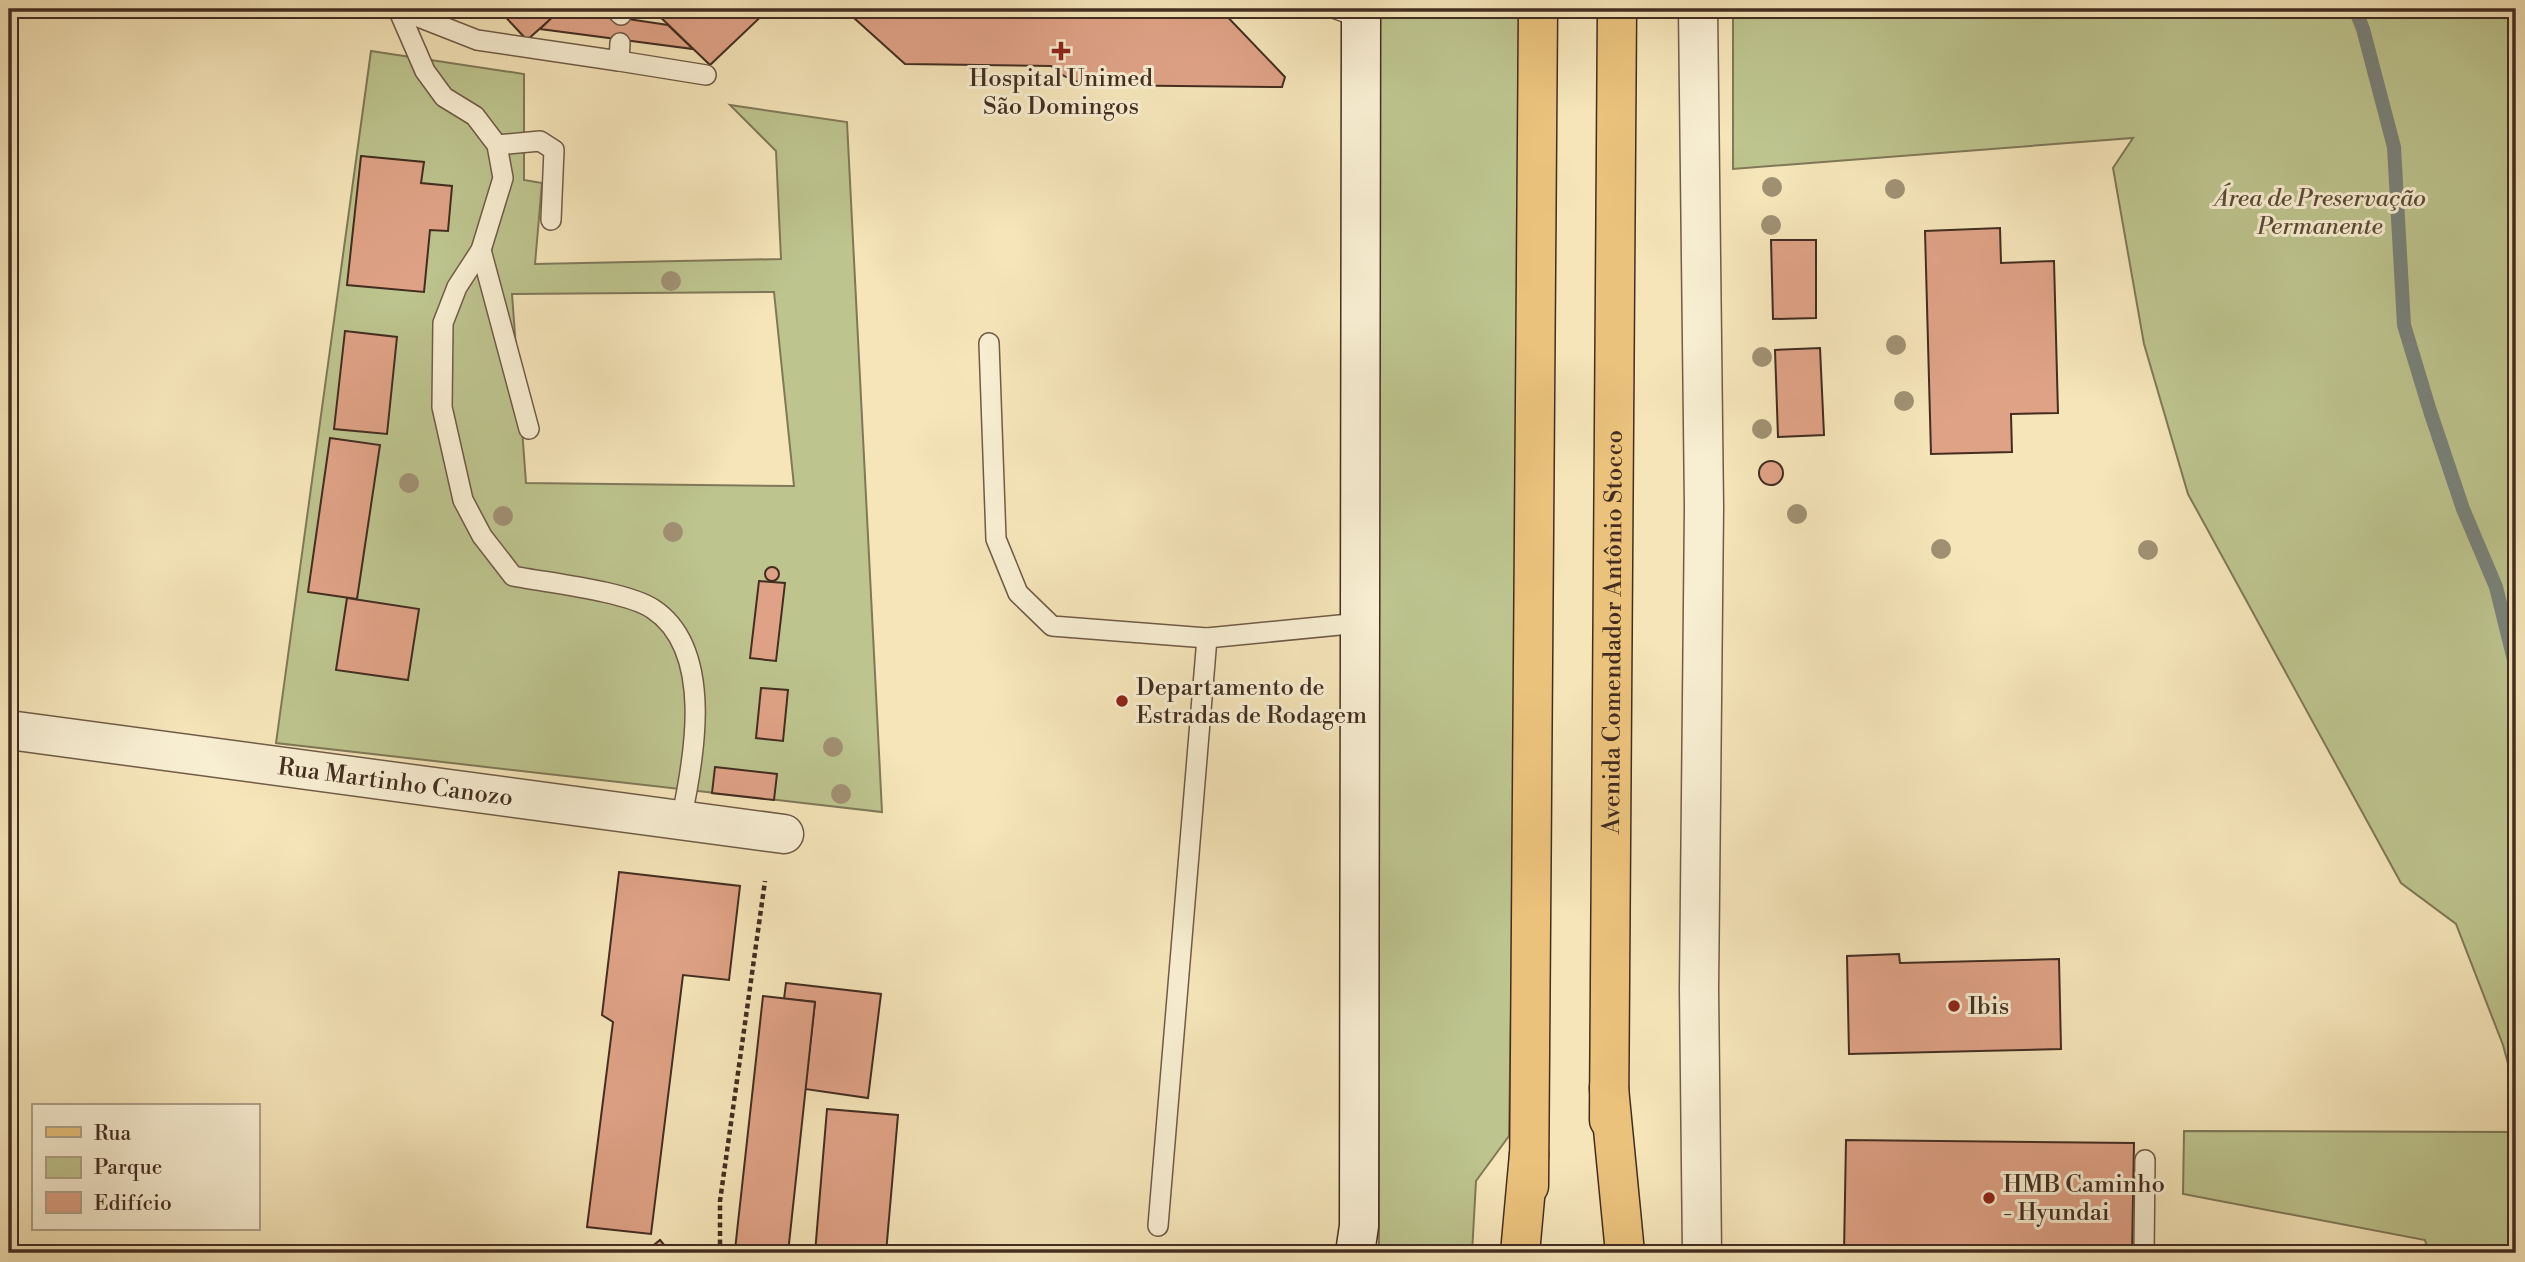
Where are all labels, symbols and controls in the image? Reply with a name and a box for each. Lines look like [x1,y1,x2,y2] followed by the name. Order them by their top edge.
[1051,41,1071,61] marker: Hospital Unimed São Domingos
[969,64,1153,122] place label: Hospital Unimed São Domingos
[2211,182,2426,242] park label: Área de Preservação Permanente
[1597,430,1630,835] street label: Avenida Comendador Antônio Stocco
[1136,673,1367,731] place label: Departamento de Estradas de Rodagem
[1114,693,1130,709] marker: Departamento de Estradas de Rodagem
[276,752,515,813] street label: Rua Martinho Canozo
[1968,992,2009,1022] place label: Ibis
[1946,998,1962,1014] marker: Ibis
[32,1104,259,1230] legend
[94,1121,131,1147] text: Rua
[94,1155,162,1181] text: Parque
[2003,1170,2165,1228] place label: HMB Caminho - Hyundai
[1981,1190,1997,1206] marker: HMB Caminho - Hyundai
[94,1191,172,1217] text: Edifício

